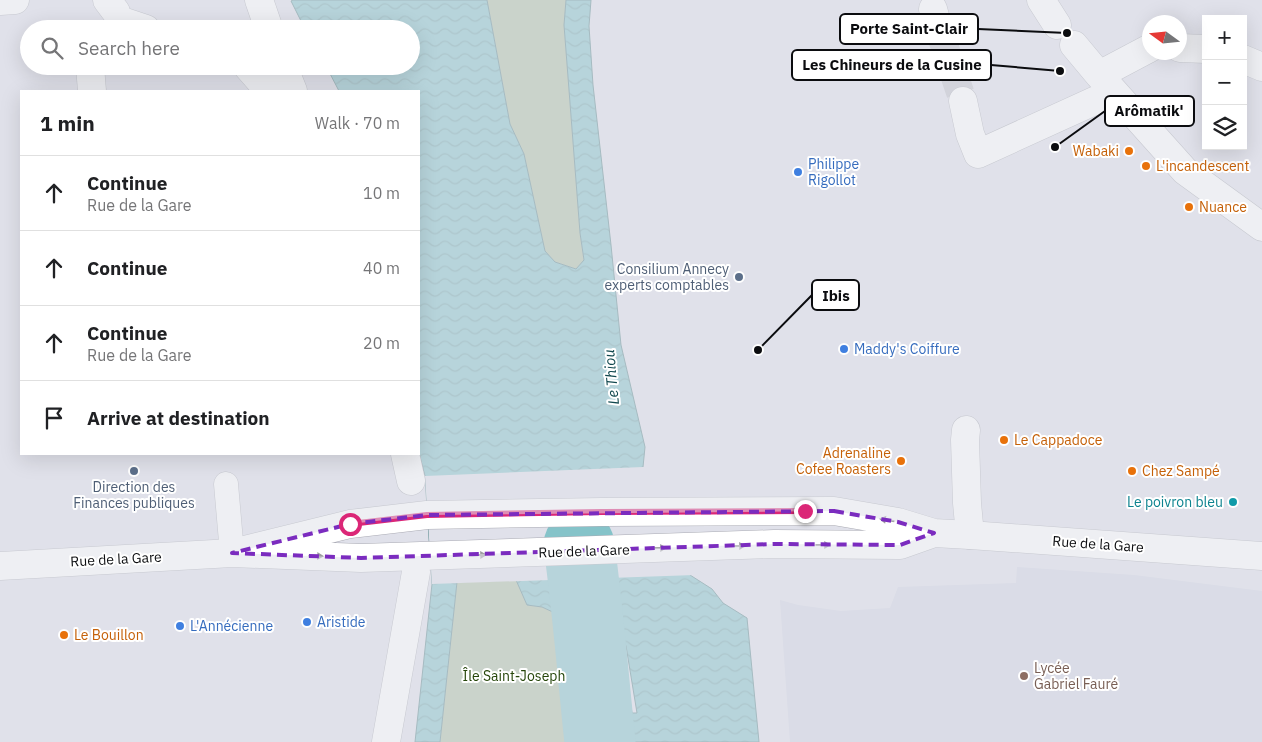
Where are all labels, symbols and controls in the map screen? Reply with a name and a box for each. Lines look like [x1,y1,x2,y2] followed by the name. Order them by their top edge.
[840,14,978,44] callout: Porte Saint-Clair
[1142,15,1187,60] north arrow
[1202,15,1247,150] map controls
[1202,15,1247,60] button: +
[850,19,968,38] text: Porte Saint-Clair
[20,20,420,75] search box
[38,34,66,62] icon: search
[78,36,180,60] text: Search here
[792,50,991,80] callout: Les Chineurs de la Cusine
[802,55,982,74] text: Les Chineurs de la Cusine
[1202,60,1247,105] button: −
[1105,96,1194,126] callout: Arômatik'
[1114,101,1184,120] text: Arômatik'
[1202,105,1247,150] button: layers
[40,109,95,137] text: 1 min
[315,113,400,133] text: Walk · 70 m
[1073,142,1119,160] place label: Wabaki
[1123,145,1135,157] marker: Wabaki
[808,155,859,189] place label: Philippe Rigollot
[1156,157,1250,175] place label: L'incandescent
[1140,160,1152,172] marker: L'incandescent
[792,166,804,178] marker: Philippe Rigollot
[87,171,167,195] text: Continue
[40,179,68,207] icon: ahead
[363,183,400,203] text: 10 m
[87,195,192,215] text: Rue de la Gare
[1199,198,1247,216] place label: Nuance
[1183,201,1195,213] marker: Nuance
[40,254,68,282] icon: ahead
[87,256,167,280] text: Continue
[363,258,400,278] text: 40 m
[604,260,729,294] place label: Consilium Annecy experts comptables
[733,271,745,283] marker: Consilium Annecy experts comptables
[812,280,859,310] callout: Ibis
[822,286,850,305] text: Ibis
[87,321,167,345] text: Continue
[40,329,68,357] icon: ahead
[363,333,400,353] text: 20 m
[854,340,960,358] place label: Maddy's Coiffure
[838,343,850,355] marker: Maddy's Coiffure
[87,345,192,365] text: Rue de la Gare
[599,348,623,406] water label: Le Thiou
[40,404,68,432] icon: arrive
[87,406,270,430] text: Arrive at destination
[1014,431,1103,449] place label: Le Cappadoce
[998,434,1010,446] marker: Le Cappadoce
[796,444,891,478] place label: Adrenaline Cofee Roasters
[895,455,907,467] marker: Adrenaline Cofee Roasters
[1142,462,1220,480] place label: Chez Sampé
[128,465,140,477] marker: Direction des Finances publiques
[1126,465,1138,477] marker: Chez Sampé
[73,478,195,512] place label: Direction des Finances publiques
[1127,493,1223,511] place label: Le poivron bleu
[1227,496,1239,508] marker: Le poivron bleu
[794,500,817,523] route end
[339,513,362,536] route start
[879,516,895,524] one-way arrow
[1052,532,1145,556] street label: Rue de la Gare
[538,540,630,562] street label: Rue de la Gare
[730,541,746,549] one-way arrow
[815,541,831,549] one-way arrow
[651,544,667,552] one-way arrow
[70,548,163,570] street label: Rue de la Gare
[471,550,487,558] one-way arrow
[308,553,324,561] one-way arrow
[317,613,366,631] place label: Aristide
[301,616,313,628] marker: Aristide
[190,617,273,635] place label: L'Annécienne
[174,620,186,632] marker: L'Annécienne
[74,626,144,644] place label: Le Bouillon
[58,629,70,641] marker: Le Bouillon
[1034,659,1119,693] place label: Lycée Gabriel Fauré
[463,667,565,685] park label: Île Saint-Joseph
[1018,670,1030,682] marker: Lycée Gabriel Fauré

